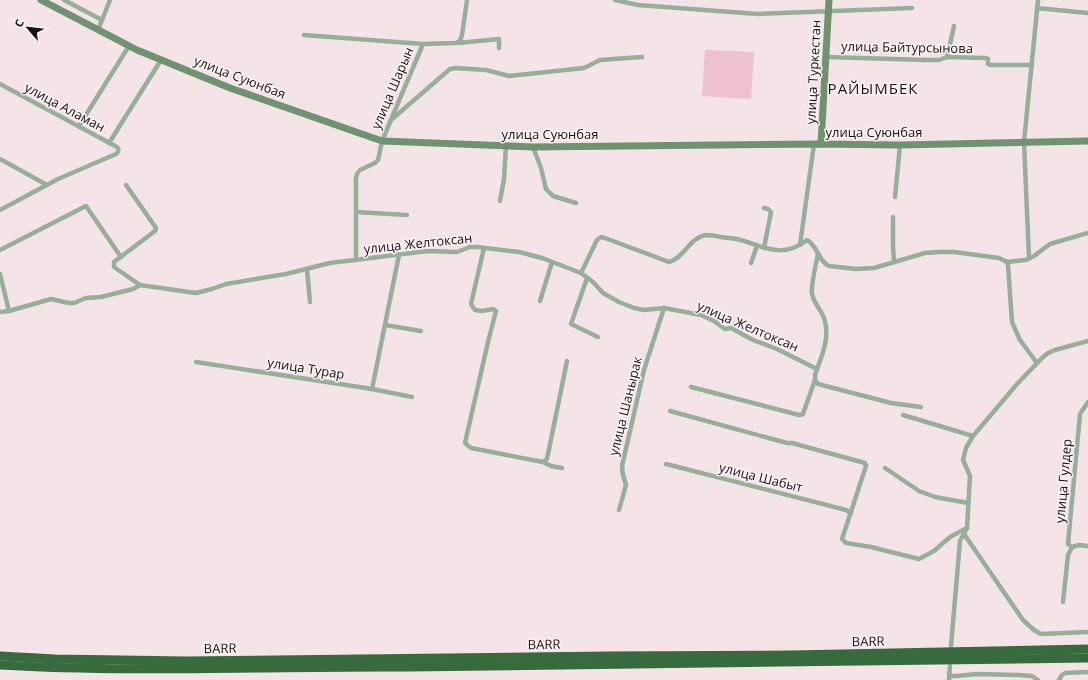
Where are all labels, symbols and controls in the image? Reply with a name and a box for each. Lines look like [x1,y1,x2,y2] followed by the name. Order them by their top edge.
[8,8,48,48] north arrow
[10,16,27,30] text: С
[801,19,825,125] street label: улица Туркестан
[841,37,973,57] street label: улица Байтурсынова
[367,44,417,132] street label: улица Шарын
[192,51,288,103] street label: улица Суюнбая
[22,78,108,136] street label: улица Аламан
[828,78,918,98] district label: РАЙЫМБЕК
[826,123,922,141] street label: улица Суюнбая
[502,125,598,143] street label: улица Суюнбая
[363,228,473,258] street label: улица Желтоксан
[694,296,802,356] street label: улица Желтоксан
[266,353,346,383] street label: улица Турар
[604,354,646,458] street label: улица Шанырак
[1050,438,1076,524] street label: улица Гулдер
[717,458,805,496] street label: улица Шабыт
[852,632,884,650] street label: BARR
[528,635,560,653] street label: BARR
[204,639,236,657] street label: BARR

